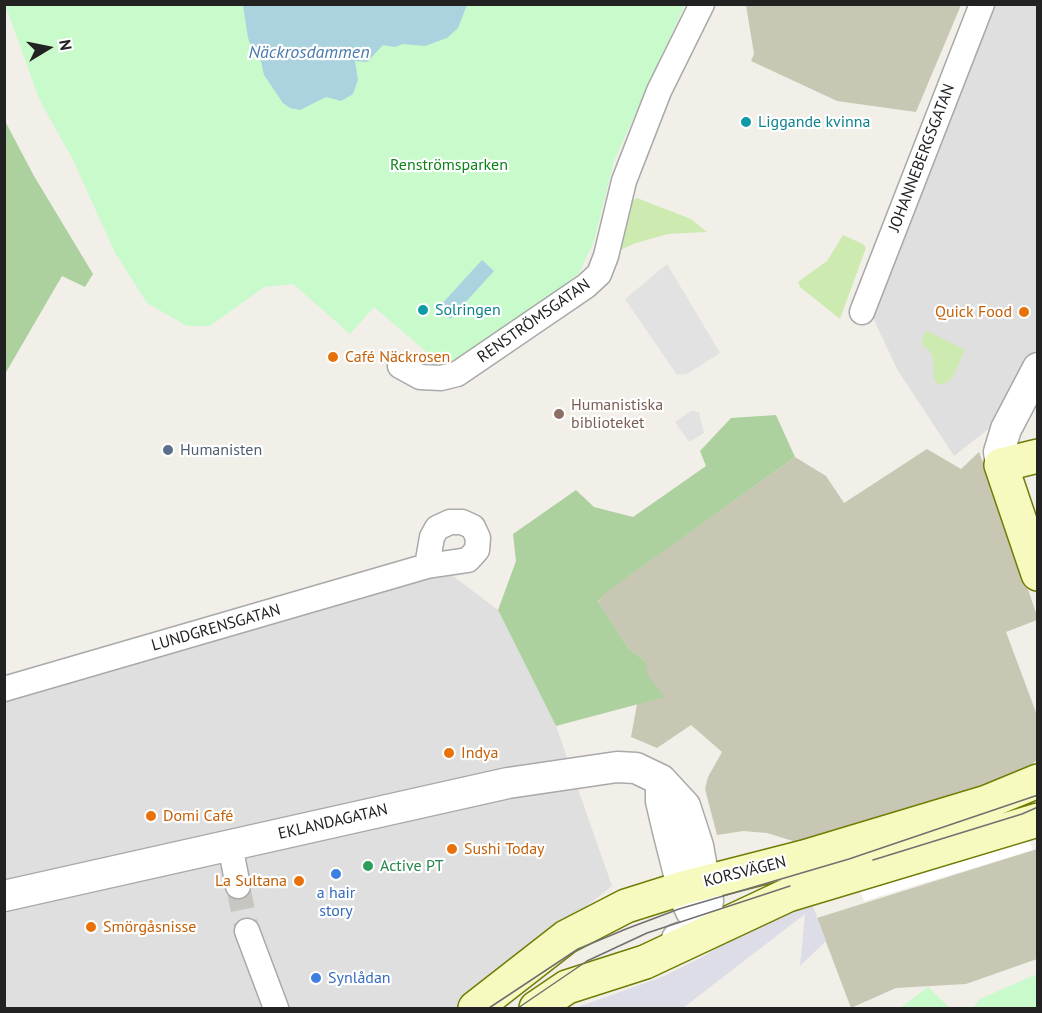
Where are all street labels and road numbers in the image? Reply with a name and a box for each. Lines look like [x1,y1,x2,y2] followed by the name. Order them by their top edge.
[885,81,959,235] street label: JOHANNEBERGSGATAN
[474,275,594,367] street label: RENSTRÖMSGATAN
[149,600,283,656] street label: LUNDGRENSGATAN
[276,800,390,844] street label: EKLANDAGATAN
[702,852,788,892] street label: KORSVÄGEN

